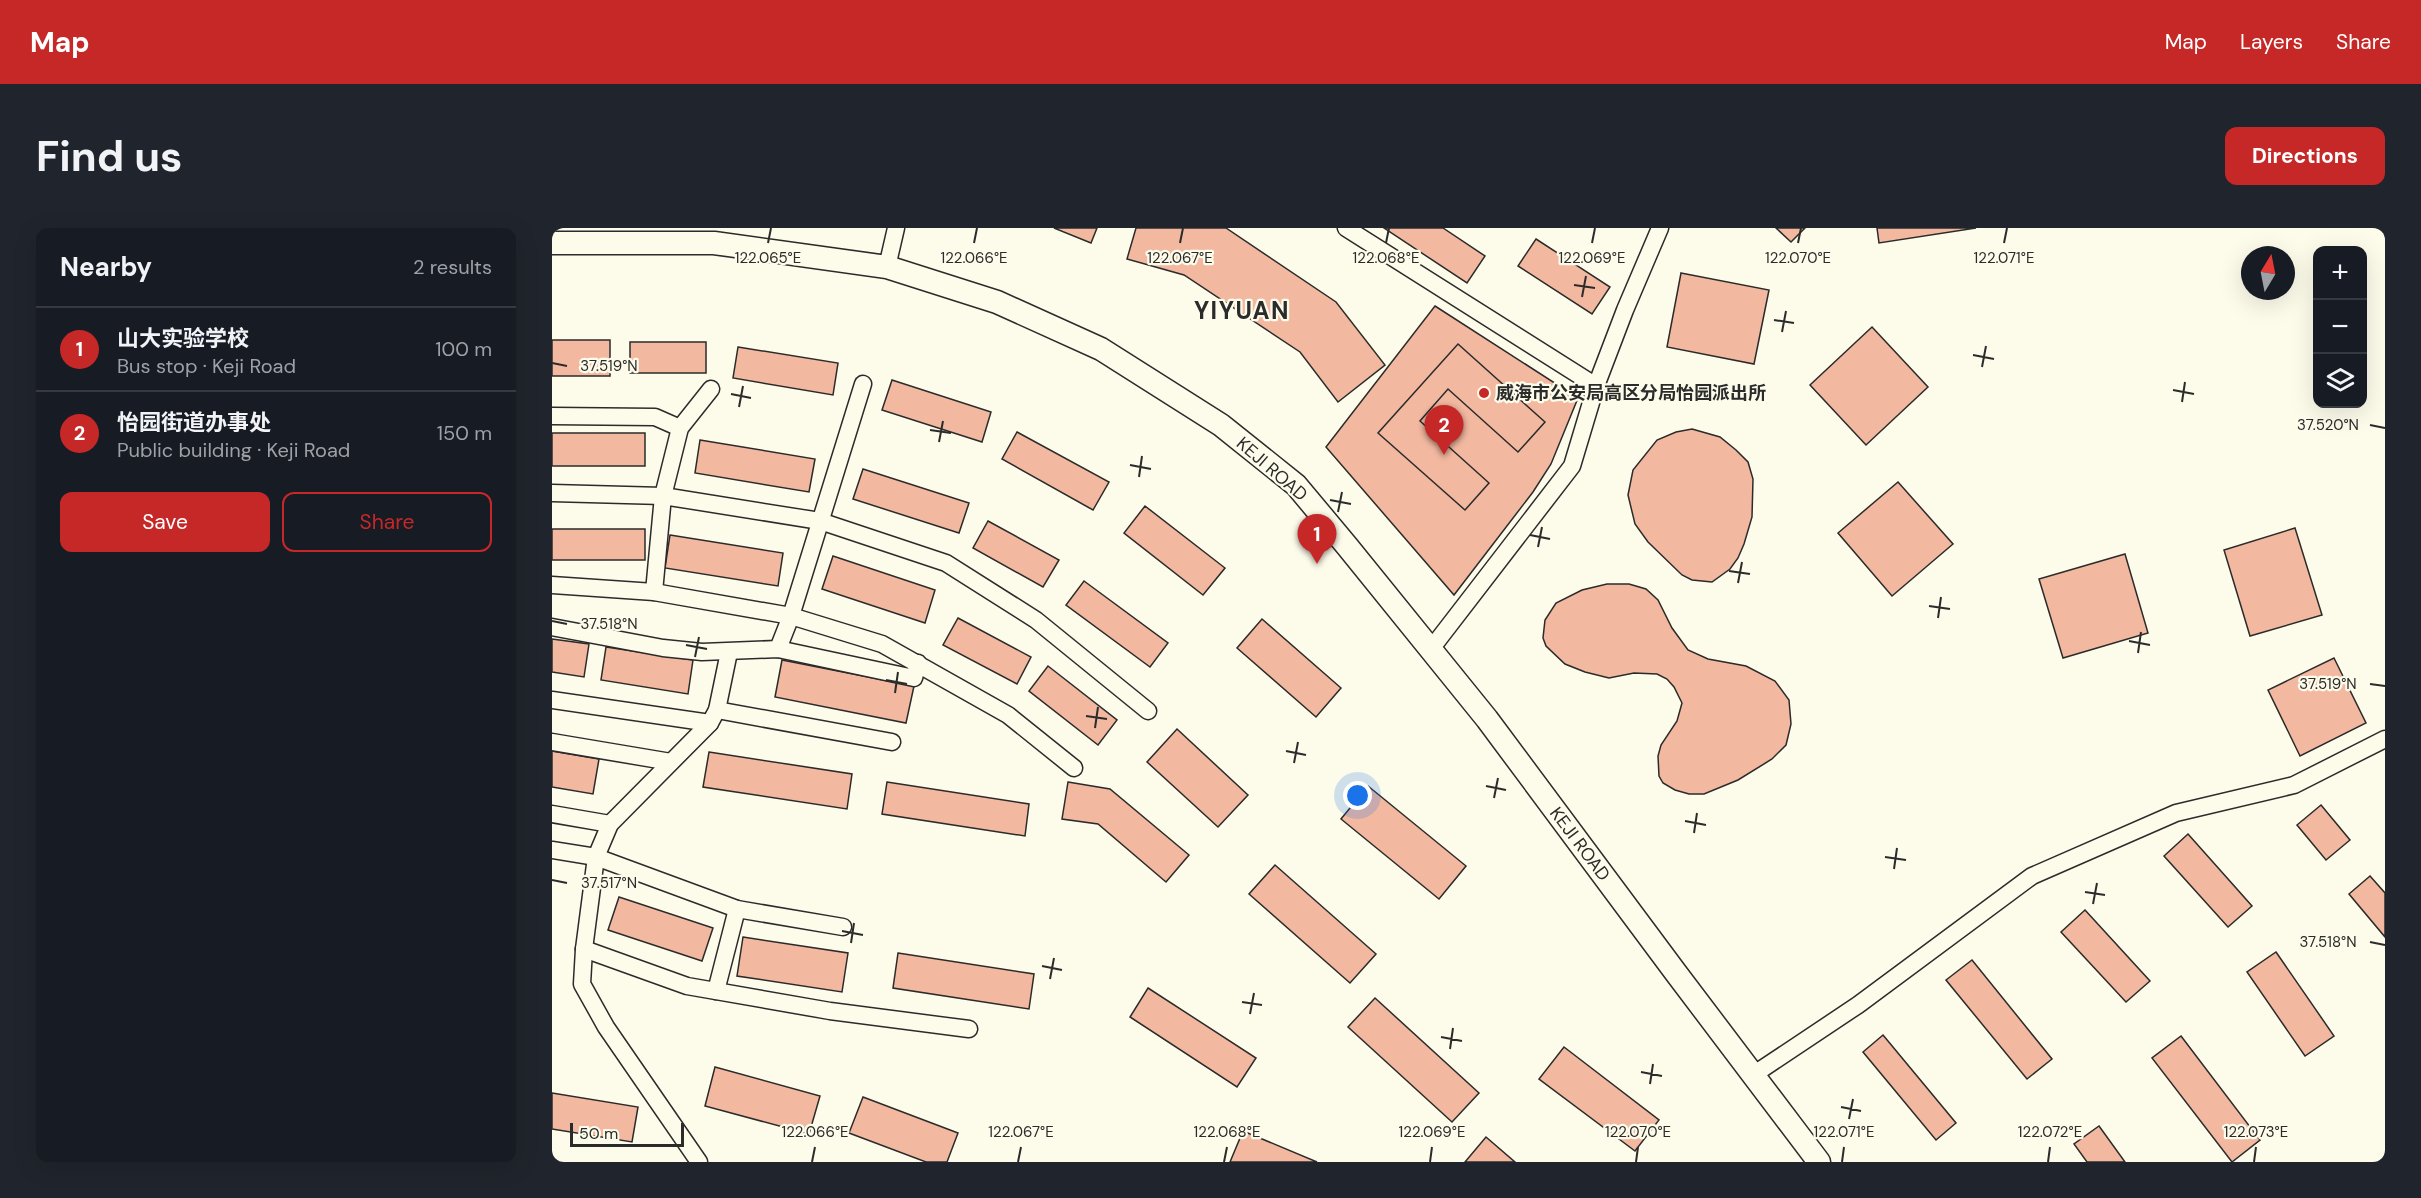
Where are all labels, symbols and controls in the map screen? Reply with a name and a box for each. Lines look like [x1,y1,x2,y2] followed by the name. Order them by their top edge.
[30,24,90,61] text: Map
[2165,28,2207,56] text: Map
[2240,28,2303,56] text: Layers
[2336,28,2391,56] text: Share
[2225,127,2385,185] button: Directions
[36,129,182,184] text: Find us
[2241,246,2295,300] north arrow
[2313,246,2367,408] map controls
[2313,246,2367,300] button: +
[735,248,801,268] text: 122.065°E
[940,248,1008,268] text: 122.066°E
[1147,248,1213,268] text: 122.067°E
[1353,248,1419,268] text: 122.068°E
[1559,248,1625,268] text: 122.069°E
[1765,248,1831,268] text: 122.070°E
[1974,248,2034,268] text: 122.071°E
[60,250,152,284] text: Nearby
[413,254,492,280] text: 2 results
[1194,295,1290,326] district label: YIYUAN
[2313,300,2367,354] button: −
[117,324,249,353] text: 山大实验学校
[76,336,83,362] text: 1
[435,336,492,362] text: 100 m
[117,353,296,379] text: Bus stop · Keji Road
[2313,354,2367,408] button: layers
[580,356,638,376] text: 37.519°N
[1496,381,1766,405] place label: 威海市公安局高区分局怡园派出所
[1477,386,1491,400] marker: 威海市公安局高区分局怡园派出所
[1424,406,1464,455] pin: 2
[117,408,271,437] text: 怡园街道办事处
[2297,415,2359,435] text: 37.520°N
[74,420,85,446] text: 2
[437,420,492,446] text: 150 m
[1231,431,1313,507] street label: KEJI ROAD
[117,437,350,463] text: Public building · Keji Road
[60,492,270,552] button: Save
[282,492,492,552] button: Share
[1298,514,1336,564] pin: 1
[580,614,638,634] text: 37.518°N
[2299,674,2357,694] text: 37.519°N
[1343,781,1372,810] your location
[1544,802,1616,886] street label: KEJI ROAD
[581,873,637,893] text: 37.517°N
[2299,932,2357,952] text: 37.518°N
[570,1120,684,1148] scale bar
[781,1122,849,1142] text: 122.066°E
[988,1122,1054,1142] text: 122.067°E
[1194,1122,1260,1142] text: 122.068°E
[1399,1122,1465,1142] text: 122.069°E
[1605,1122,1671,1142] text: 122.070°E
[1814,1122,1874,1142] text: 122.071°E
[2018,1122,2082,1142] text: 122.072°E
[2224,1122,2288,1142] text: 122.073°E
[579,1123,618,1144] text: 50 m

